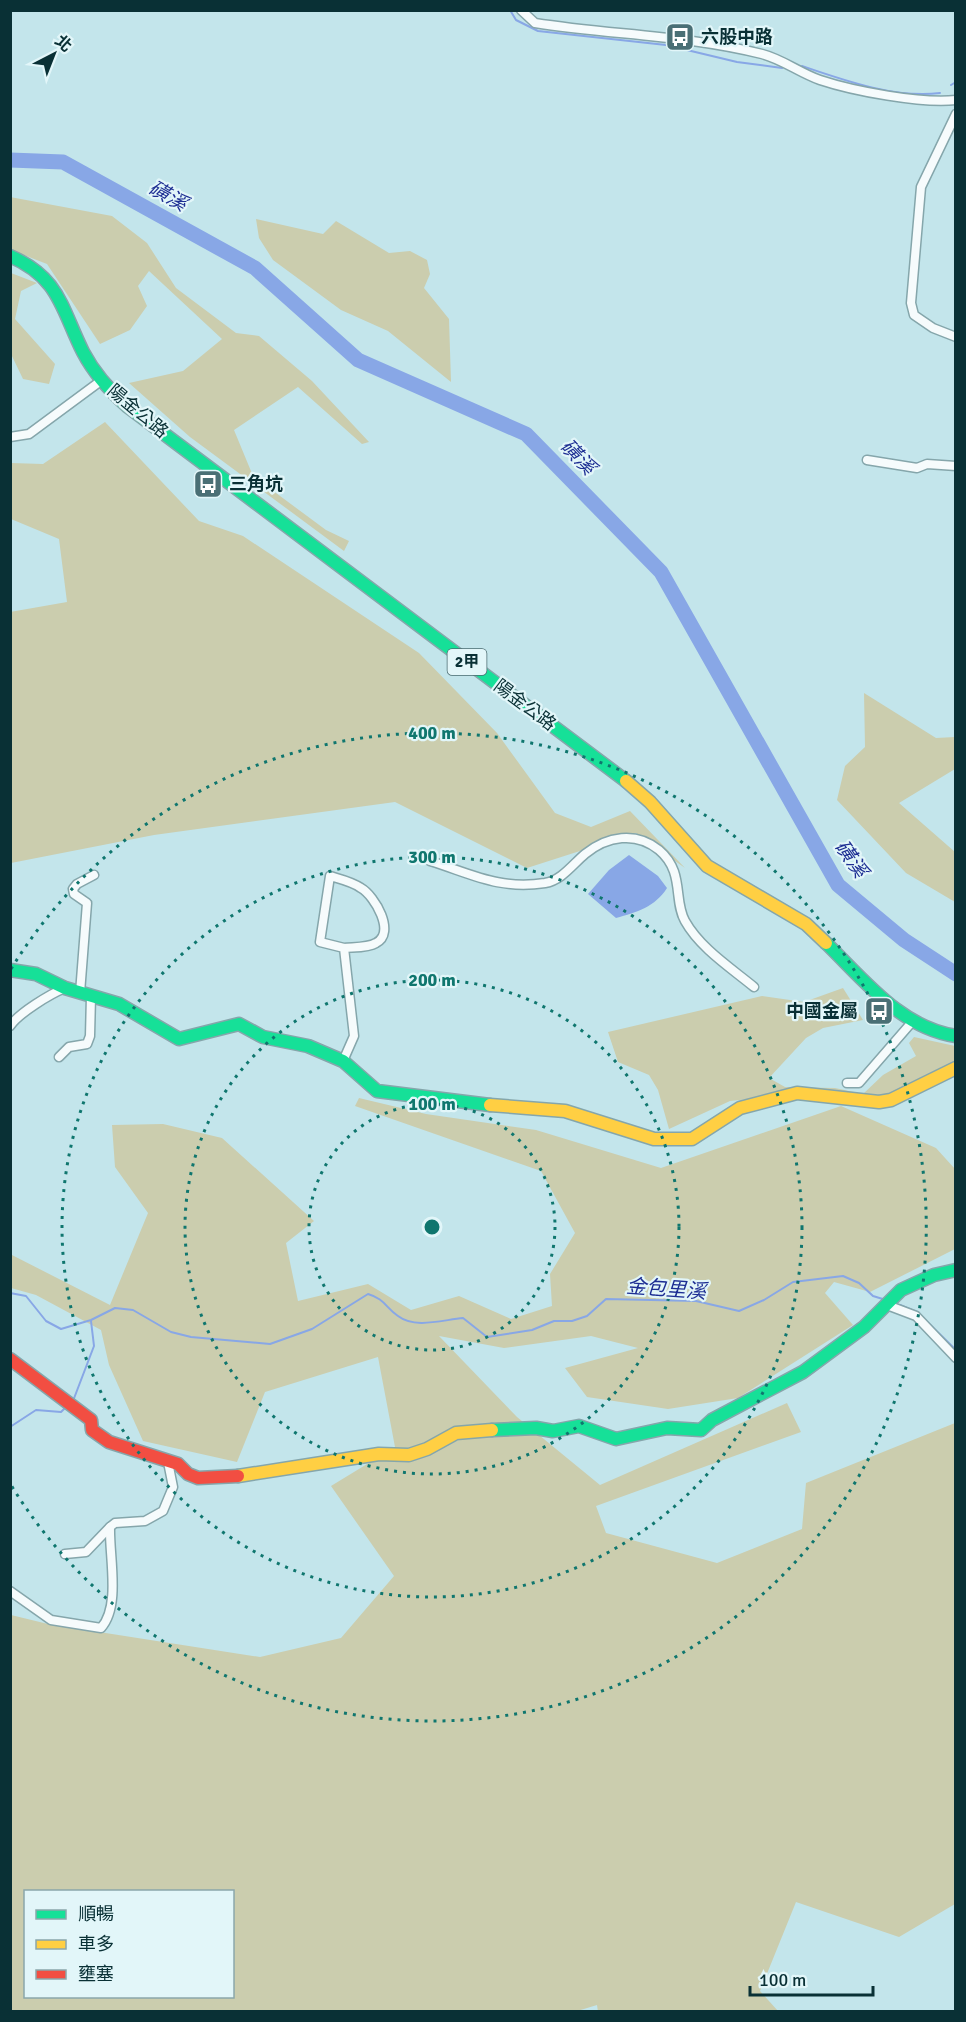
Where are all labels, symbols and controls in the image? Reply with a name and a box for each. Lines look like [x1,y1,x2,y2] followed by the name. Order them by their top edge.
[664,21,696,53] bus stop icon: 六股中路
[24,24,84,84] north arrow
[701,26,773,48] place label: 六股中路
[51,31,76,56] text: 北
[144,175,194,218] water label: 磺溪
[103,379,173,443] street label: 陽金公路
[555,434,603,482] water label: 磺溪
[192,468,224,500] bus stop icon: 三角坑
[229,473,283,495] place label: 三角坑
[448,649,486,675] road number: 2甲
[490,675,560,735] street label: 陽金公路
[408,722,456,744] text: 400 m
[829,835,874,885] water label: 磺溪
[408,846,456,868] text: 300 m
[408,969,456,991] text: 200 m
[863,995,895,1027] bus stop icon: 中國金屬
[786,1000,858,1022] place label: 中國金屬
[408,1093,456,1115] text: 100 m
[422,1217,442,1237] centre of rings
[625,1274,710,1304] water label: 金包里溪
[24,1890,234,1998] legend
[78,1903,114,1925] text: 順暢
[78,1933,114,1955] text: 車多
[750,1959,873,1997] scale bar
[78,1963,114,1985] text: 壅塞
[759,1969,806,1991] text: 100 m

